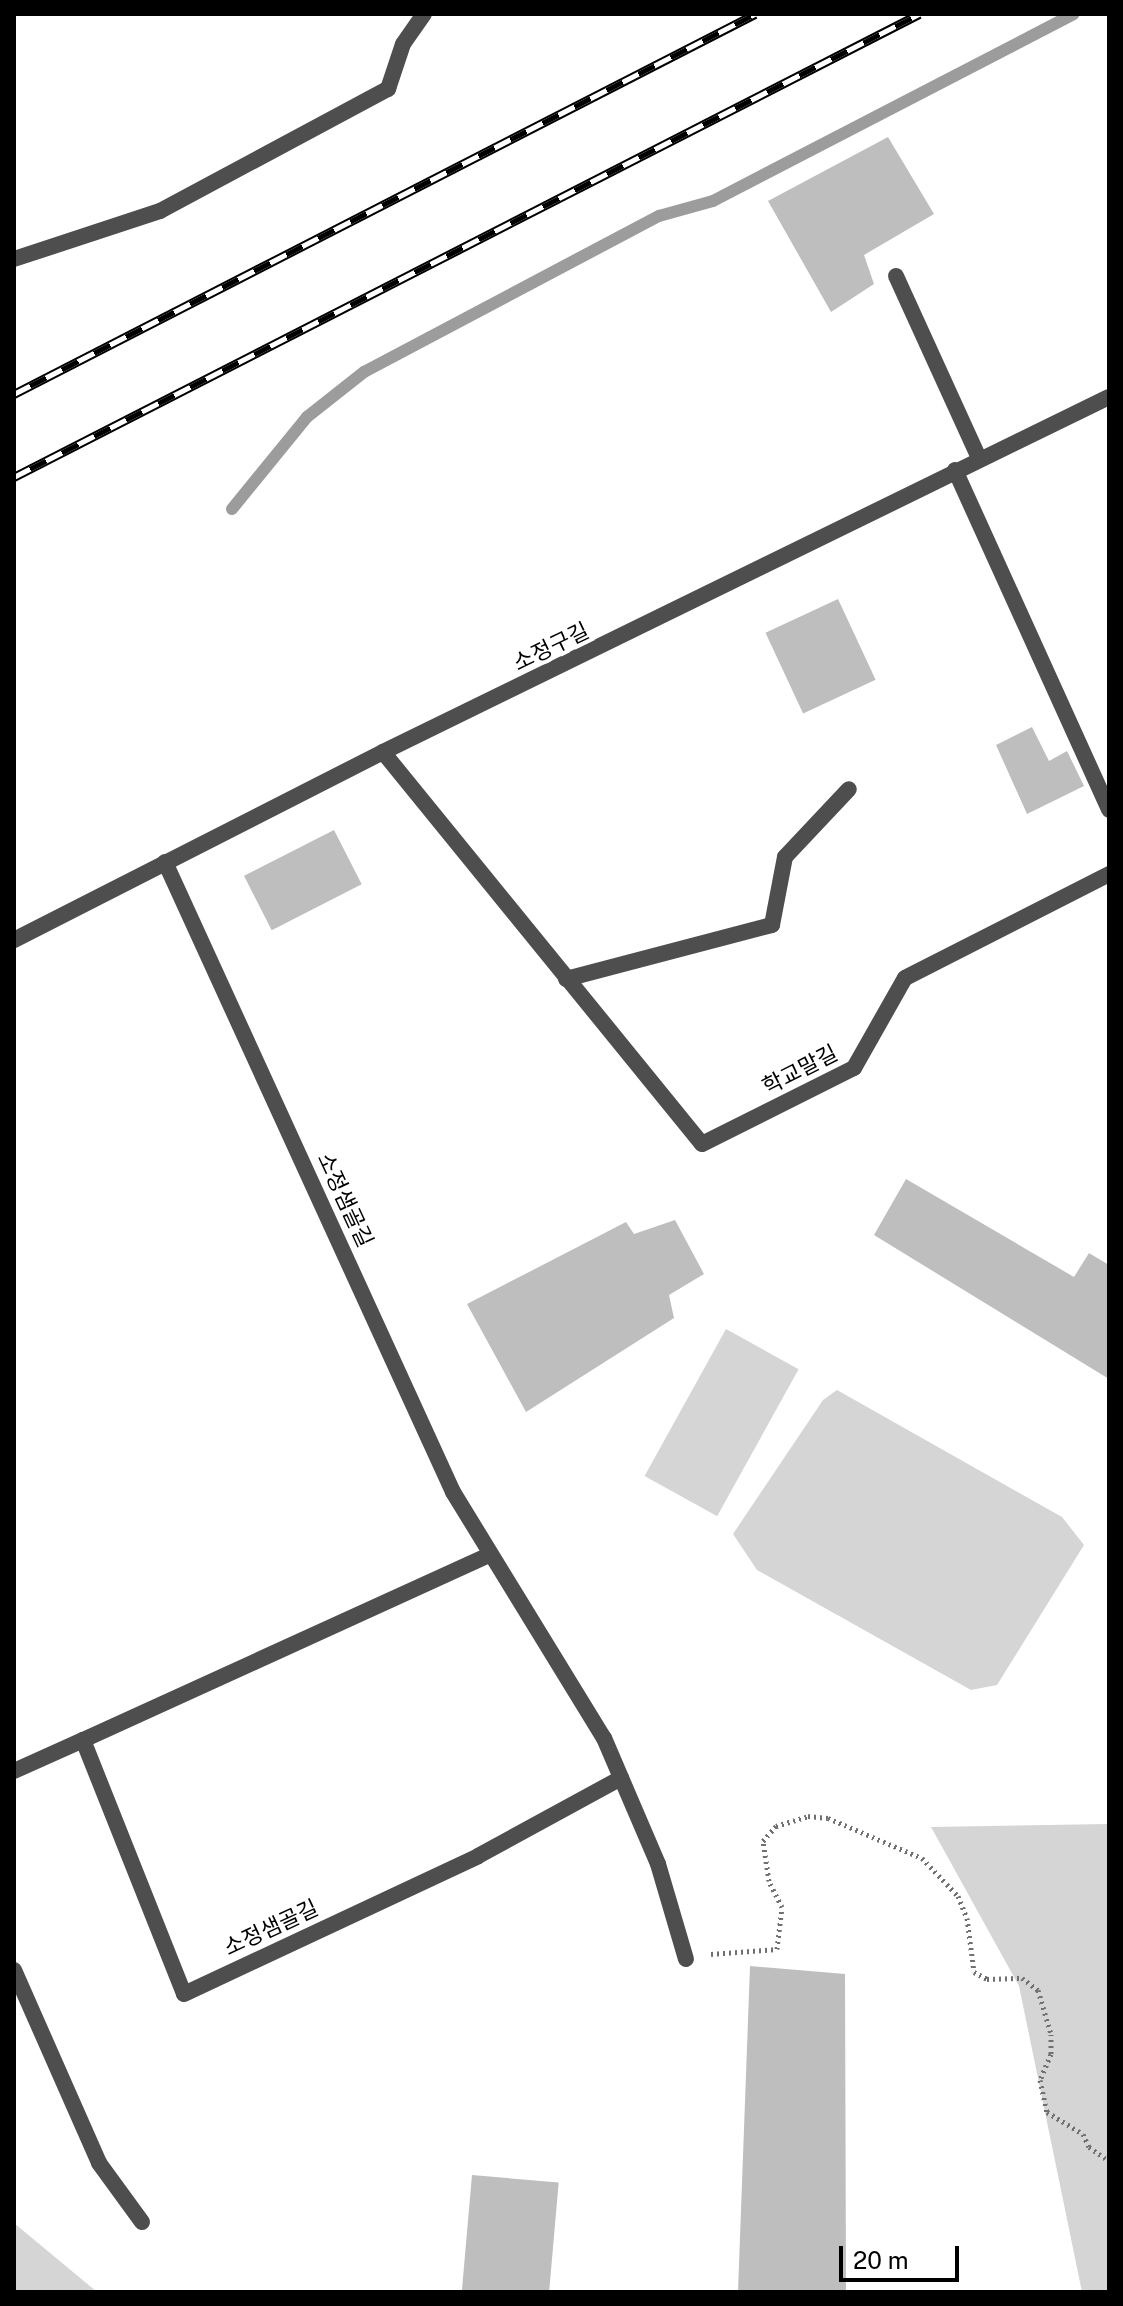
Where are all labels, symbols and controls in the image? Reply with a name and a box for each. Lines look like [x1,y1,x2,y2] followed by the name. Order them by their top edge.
[509,617,593,677] street label: 소정구길
[758,1040,842,1100] street label: 학교말길
[312,1149,378,1251] street label: 소정샘골길
[220,1895,322,1961] street label: 소정샘골길
[843,2230,963,2280] scale bar
[853,2246,909,2274] text: 20 m

